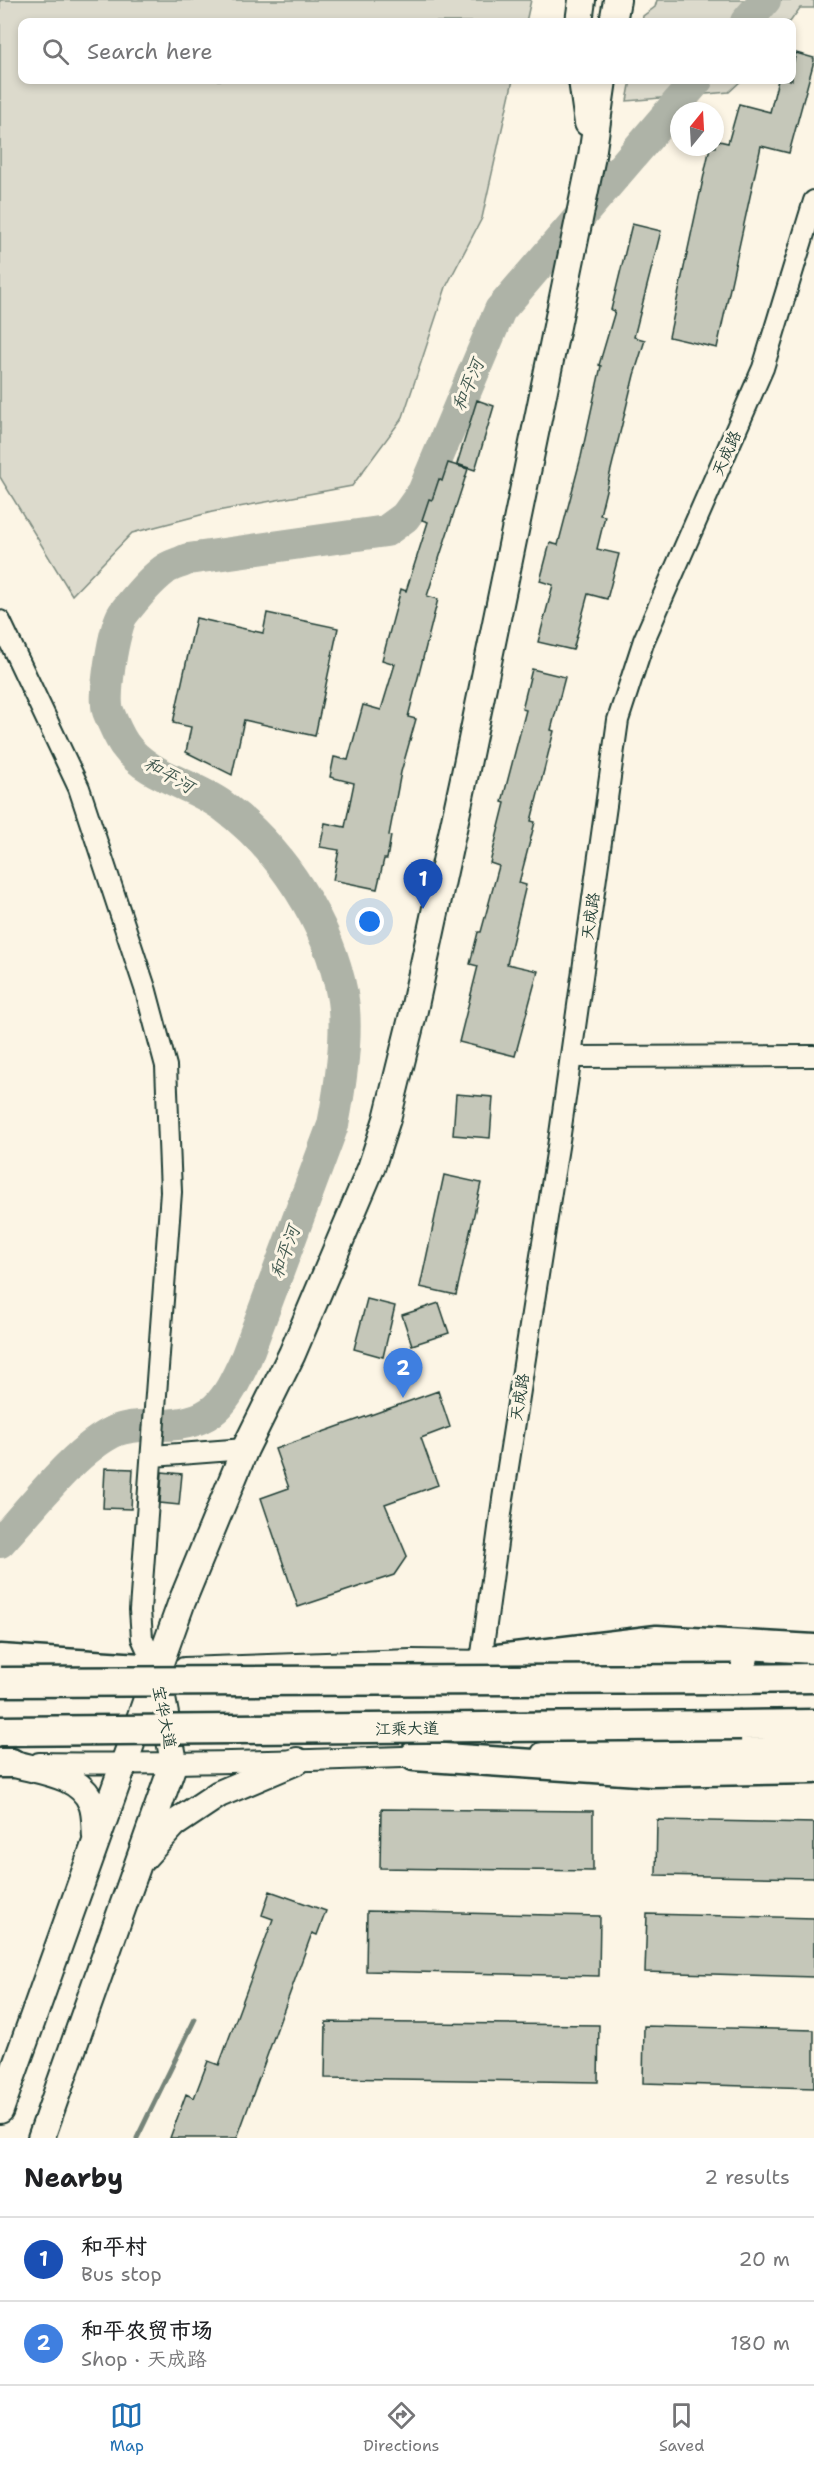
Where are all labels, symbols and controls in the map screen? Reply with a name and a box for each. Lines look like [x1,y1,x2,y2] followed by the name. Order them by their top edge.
[18,18,796,84] search box
[39,35,72,68] icon: search
[87,37,213,66] text: Search here
[670,102,724,156] north arrow
[446,353,491,415] water label: 和平河
[707,427,746,479] street label: 天成路
[140,751,201,800] water label: 和平河
[404,860,442,909] pin: 1
[577,891,604,941] street label: 天成路
[355,907,384,936] your location
[264,1220,307,1281] water label: 和平河
[384,1348,422,1398] pin: 2
[505,1372,534,1422] street label: 天成路
[148,1684,181,1751] street label: 宝华大道
[375,1717,439,1740] street label: 江乘大道
[24,2160,123,2195] text: Nearby
[704,2164,790,2190] text: 2 results
[81,2232,147,2261] text: 和平村
[39,2246,48,2272] text: 1
[739,2246,790,2272] text: 20 m
[81,2261,162,2287] text: Bus stop
[81,2316,213,2345] text: 和平农贸市场
[37,2330,51,2356] text: 2
[730,2330,790,2356] text: 180 m
[81,2346,207,2372] text: Shop · 天成路
[110,2399,144,2456] tab: Map
[363,2399,440,2456] tab: Directions
[659,2399,704,2456] tab: Saved

